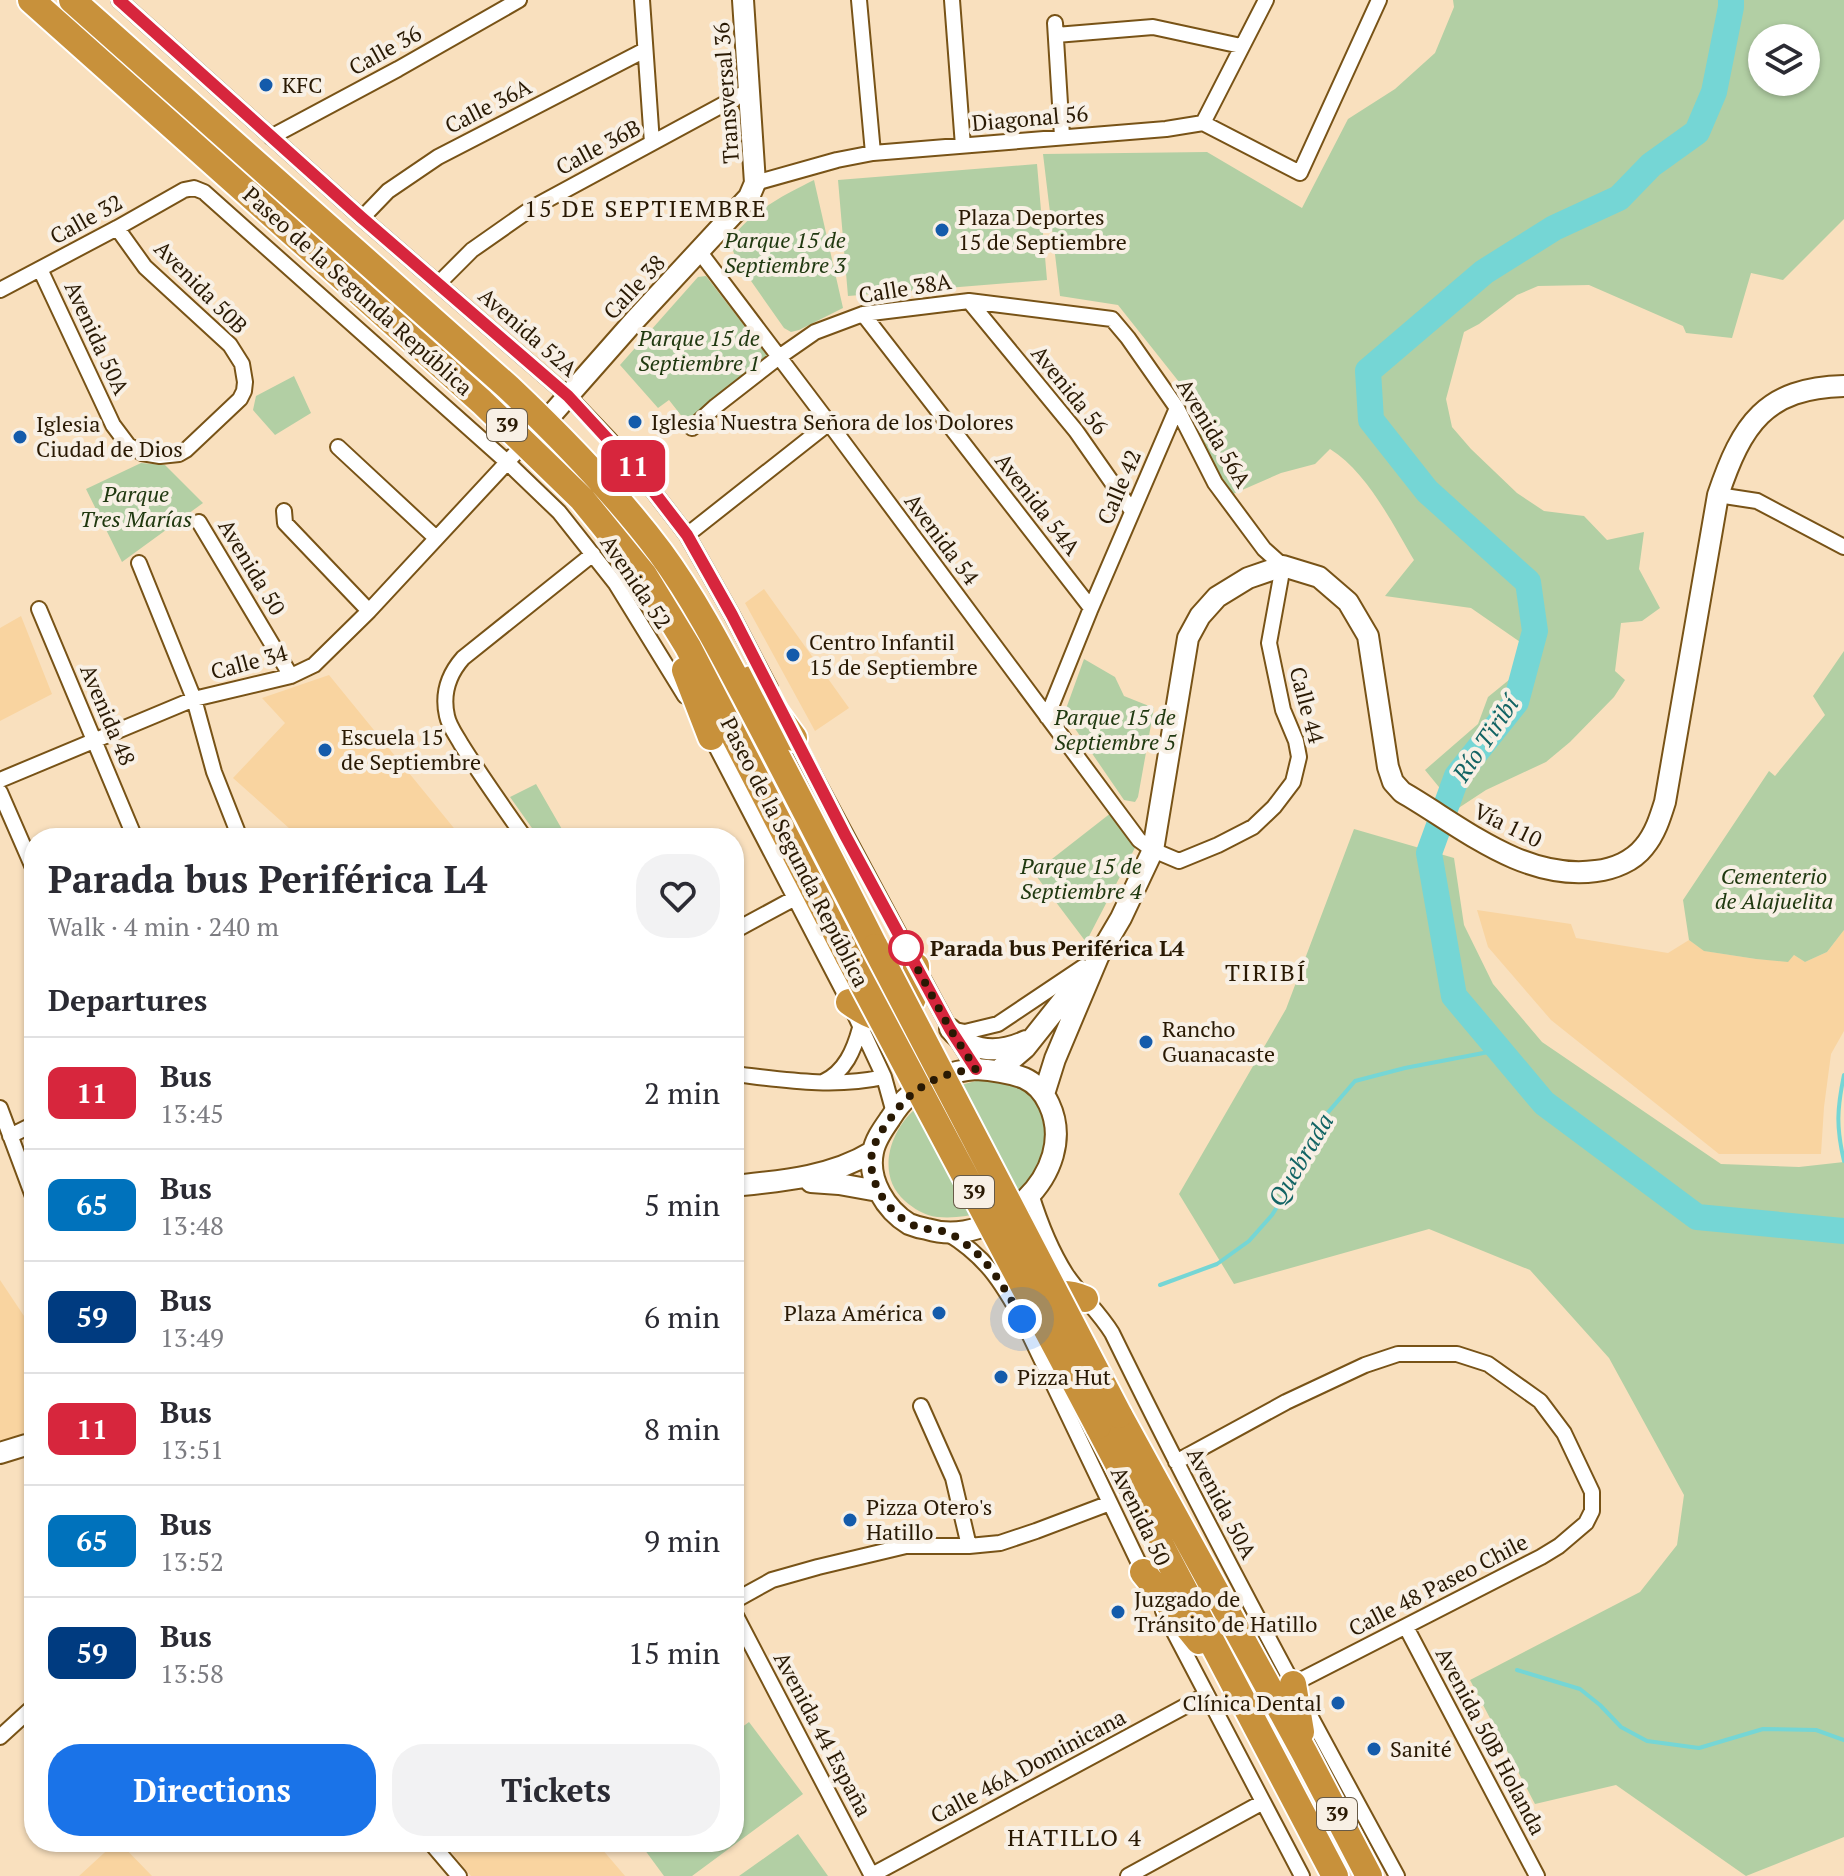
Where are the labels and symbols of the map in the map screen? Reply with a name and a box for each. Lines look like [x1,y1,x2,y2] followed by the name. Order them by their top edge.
[343,18,426,81] street label: Calle 36
[706,21,745,165] street label: Transversal 36
[282,70,322,99] place label: KFC
[440,71,537,140] street label: Calle 36A
[257,76,275,94] marker: KFC
[971,98,1090,137] street label: Diagonal 56
[550,112,645,181] street label: Calle 36B
[237,180,479,401] street label: Paseo de la Segunda República
[44,187,127,250] street label: Calle 32
[524,192,768,224] district label: 15 DE SEPTIEMBRE
[958,202,1127,256] place label: Plaza Deportes 15 de Septiembre
[933,221,951,239] marker: Plaza Deportes 15 de Septiembre
[723,225,846,279] park label: Parque 15 de Septiembre 3
[148,234,254,340] street label: Avenida 50B
[596,248,671,325] street label: Calle 38
[857,266,954,309] street label: Calle 38A
[59,276,137,400] street label: Avenida 50A
[473,281,585,383] street label: Avenida 52A
[637,323,760,377] park label: Parque 15 de Septiembre 1
[1025,339,1116,441] street label: Avenida 56
[1171,373,1259,493] street label: Avenida 56A
[651,407,1014,436] place label: Iglesia Nuestra Señora de los Dolores
[36,409,183,463] place label: Iglesia Ciudad de Dios
[487,409,527,441] road number: 39
[626,413,644,431] marker: Iglesia Nuestra Señora de los Dolores
[11,428,29,446] marker: Iglesia Ciudad de Dios
[597,440,669,492] line badge: 11
[1090,445,1147,529] street label: Calle 42
[989,447,1088,561] street label: Avenida 54A
[80,479,192,533] park label: Parque Tres Marías
[899,487,986,590] street label: Avenida 54
[212,513,292,620] street label: Avenida 50
[594,529,678,634] street label: Avenida 52
[809,627,978,681] place label: Centro Infantil 15 de Septiembre
[207,637,291,686] street label: Calle 34
[784,646,802,664] marker: Centro Infantil 15 de Septiembre
[74,660,143,770] street label: Avenida 48
[1283,663,1332,747] street label: Calle 44
[1444,687,1527,788] water label: Río Tiribí
[1053,702,1177,756] park label: Parque 15 de Septiembre 5
[715,712,876,992] street label: Paseo de la Segunda República
[341,722,481,776] place label: Escuela 15 de Septiembre
[316,741,334,759] marker: Escuela 15 de Septiembre
[1469,796,1547,853] street label: Vía 110
[1019,851,1142,905] park label: Parque 15 de Septiembre 4
[1715,861,1833,915] park label: Cementerio de Alajuelita
[889,931,923,965] marker: Parada bus Periférica L4
[930,933,1185,962] place label: Parada bus Periférica L4
[1225,956,1307,988] district label: TIRIBÍ
[1162,1014,1275,1068] place label: Rancho Guanacaste
[1137,1033,1155,1051] marker: Rancho Guanacaste
[1260,1107,1340,1212] water label: Quebrada
[954,1176,994,1208] road number: 39
[784,1298,923,1327] place label: Plaza América
[1002,1299,1042,1339] your location
[930,1304,948,1322] marker: Plaza América
[1017,1362,1111,1391] place label: Pizza Hut
[992,1368,1010,1386] marker: Pizza Hut
[1181,1442,1264,1564] street label: Avenida 50A
[1105,1461,1178,1570] street label: Avenida 50
[866,1492,992,1546] place label: Pizza Otero's Hatillo
[841,1511,859,1529] marker: Pizza Otero's Hatillo
[1343,1527,1532,1642] street label: Calle 48 Paseo Chile
[1134,1584,1317,1638] place label: Juzgado de Tránsito de Hatillo
[1109,1603,1127,1621] marker: Juzgado de Tránsito de Hatillo
[1430,1642,1553,1840] street label: Avenida 50B Holanda
[768,1646,879,1821] street label: Avenida 44 España
[1183,1688,1322,1717] place label: Clínica Dental
[1329,1694,1347,1712] marker: Clínica Dental
[925,1702,1130,1829] street label: Calle 46A Dominicana
[1390,1734,1452,1763] place label: Sanité
[1365,1740,1383,1758] marker: Sanité
[1317,1798,1357,1830] road number: 39
[1007,1821,1143,1853] district label: HATILLO 4

